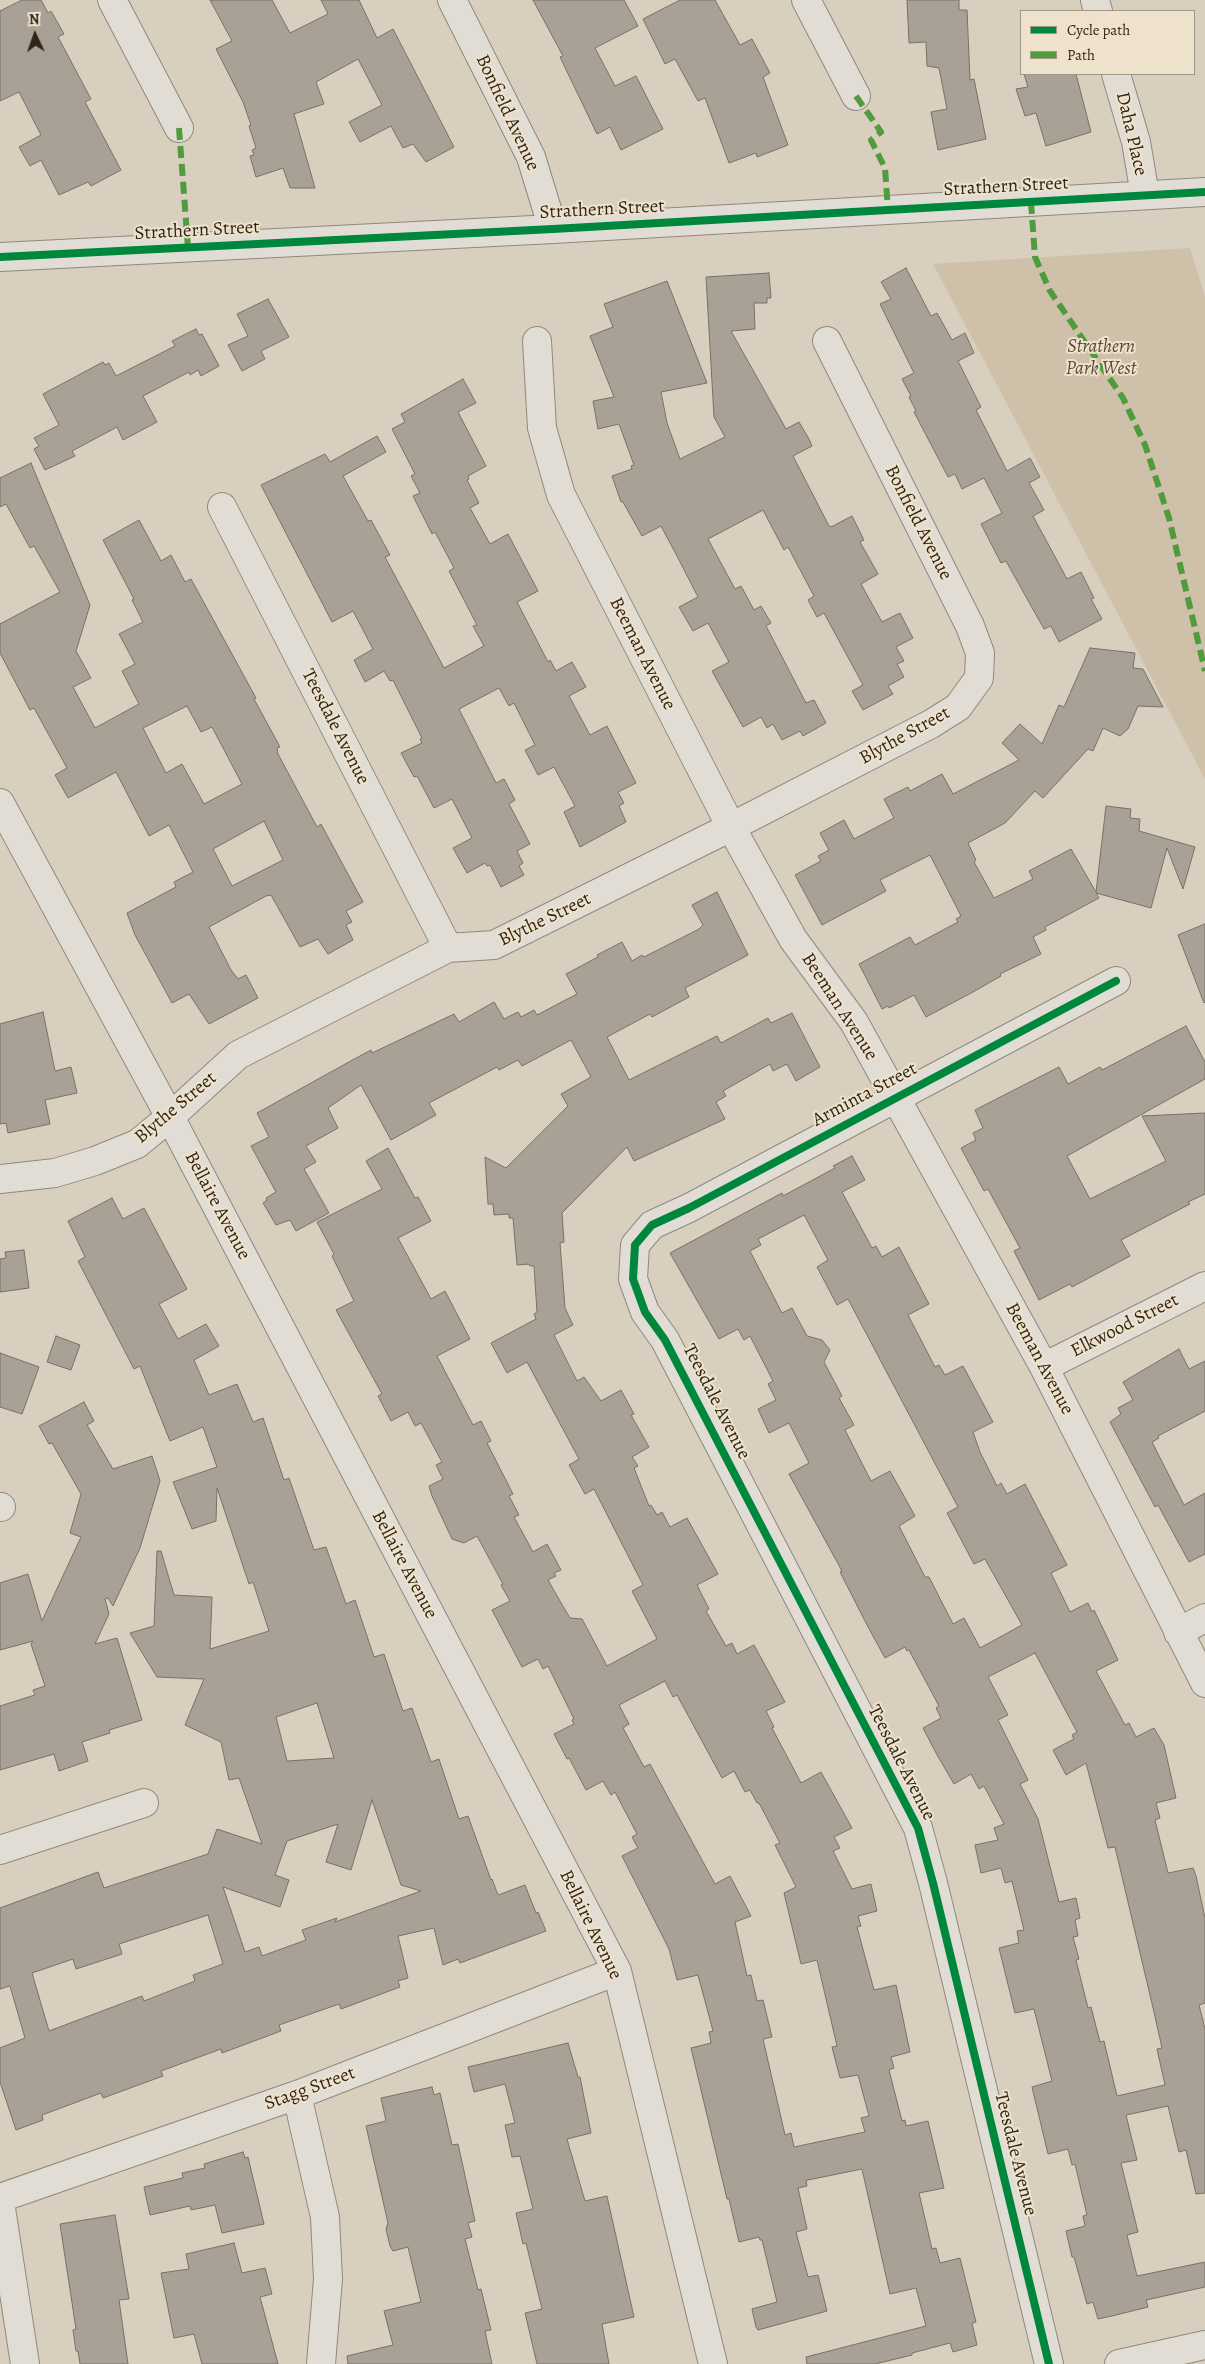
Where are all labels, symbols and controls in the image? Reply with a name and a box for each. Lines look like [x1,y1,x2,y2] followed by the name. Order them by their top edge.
[10,10,60,60] north arrow
[29,10,40,29] text: N
[1020,10,1195,75] legend
[1067,20,1130,40] text: Cycle path
[1067,45,1095,65] text: Path
[470,51,544,175] street label: Bonfield Avenue
[1110,90,1152,178] street label: Daha Place
[943,172,1069,202] street label: Strathern Street
[539,195,665,225] street label: Strathern Street
[134,216,260,246] street label: Strathern Street
[1066,336,1136,380] park label: Strathern Park West
[879,462,957,584] street label: Bonfield Avenue
[604,594,680,714] street label: Beeman Avenue
[296,665,374,789] street label: Teesdale Avenue
[856,702,954,770] street label: Blythe Street
[495,888,595,952] street label: Blythe Street
[796,949,882,1065] street label: Beeman Avenue
[809,1058,921,1132] street label: Arminta Street
[130,1067,222,1149] street label: Blythe Street
[179,1148,255,1264] street label: Bellaire Avenue
[1067,1289,1183,1363] street label: Elkwood Street
[1000,1299,1078,1419] street label: Beeman Avenue
[677,1340,755,1464] street label: Teesdale Avenue
[366,1507,442,1623] street label: Bellaire Avenue
[862,1701,940,1825] street label: Teesdale Avenue
[554,1866,626,1984] street label: Bellaire Avenue
[262,2062,358,2116] street label: Stagg Street
[989,2090,1041,2218] street label: Teesdale Avenue

